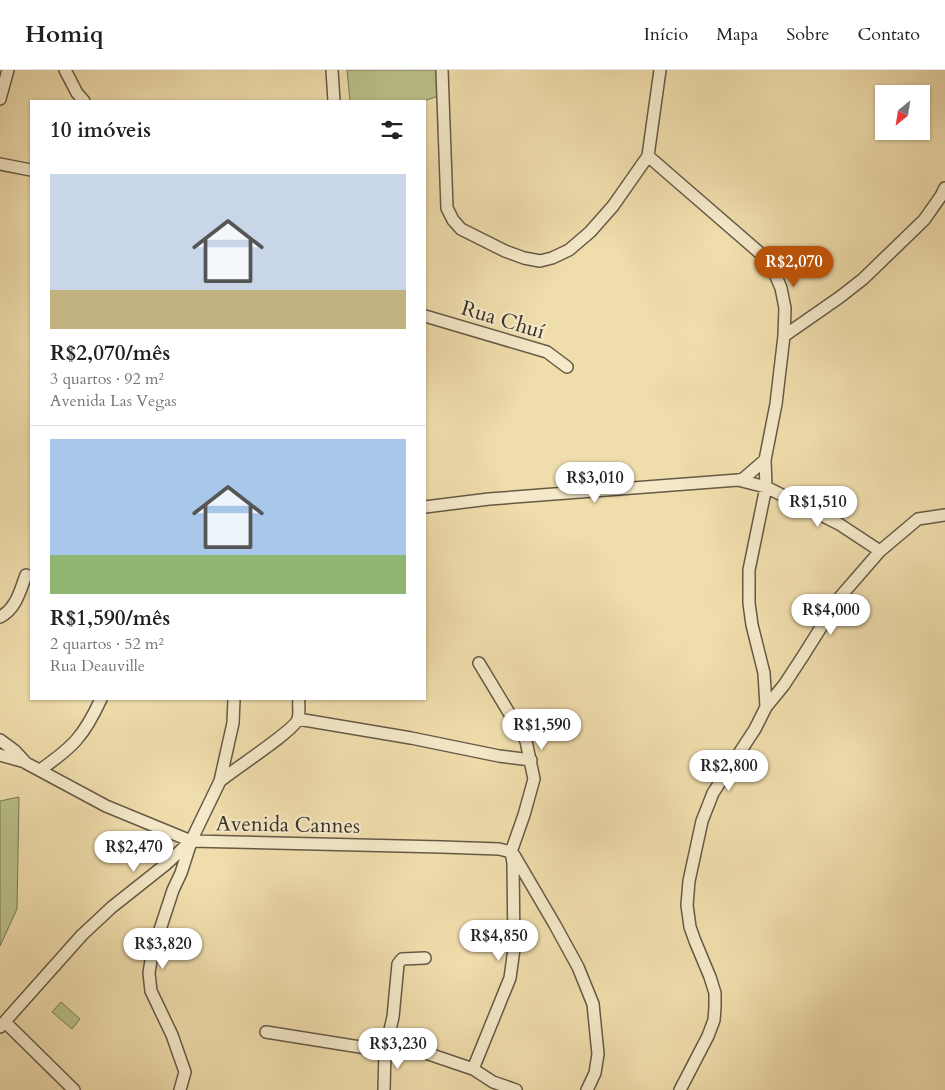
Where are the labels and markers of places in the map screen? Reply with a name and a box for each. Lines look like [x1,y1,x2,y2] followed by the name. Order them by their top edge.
[748,246,840,288] pin: R$2,070
[549,462,641,504] pin: R$3,010
[772,486,864,528] pin: R$1,510
[785,594,877,636] pin: R$4,000
[496,708,588,751] pin: R$1,590
[683,750,775,792] pin: R$2,800
[88,830,180,873] pin: R$2,470
[453,920,545,962] pin: R$4,850
[117,928,209,970] pin: R$3,820
[352,1028,444,1070] pin: R$3,230

